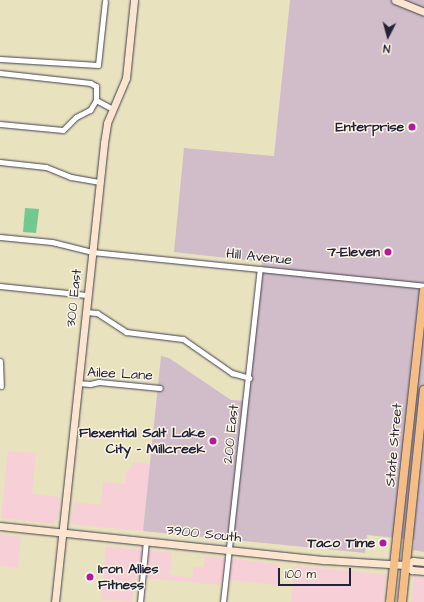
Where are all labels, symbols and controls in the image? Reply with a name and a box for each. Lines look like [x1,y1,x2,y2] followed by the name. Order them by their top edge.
[368,16,408,56] north arrow
[382,41,391,56] text: N
[336,119,404,135] place label: Enterprise
[407,122,417,132] marker: Enterprise
[327,244,380,260] place label: 7-Eleven
[225,245,293,269] street label: Hill Avenue
[383,247,393,257] marker: 7-Eleven
[63,268,85,328] street label: 300 East
[87,364,153,384] street label: Ailee Lane
[382,403,406,487] street label: State Street
[220,404,242,464] street label: 200 East
[79,425,205,458] place label: Flexential Salt Lake City - Millcreek
[208,436,218,446] marker: Flexential Salt Lake City - Millcreek
[166,522,242,546] street label: 3900 South
[308,535,375,551] place label: Taco Time
[378,538,388,548] marker: Taco Time
[280,560,353,586] scale bar
[98,561,158,594] place label: Iron Allies Fitness
[285,566,316,583] text: 100 m
[85,572,95,582] marker: Iron Allies Fitness

